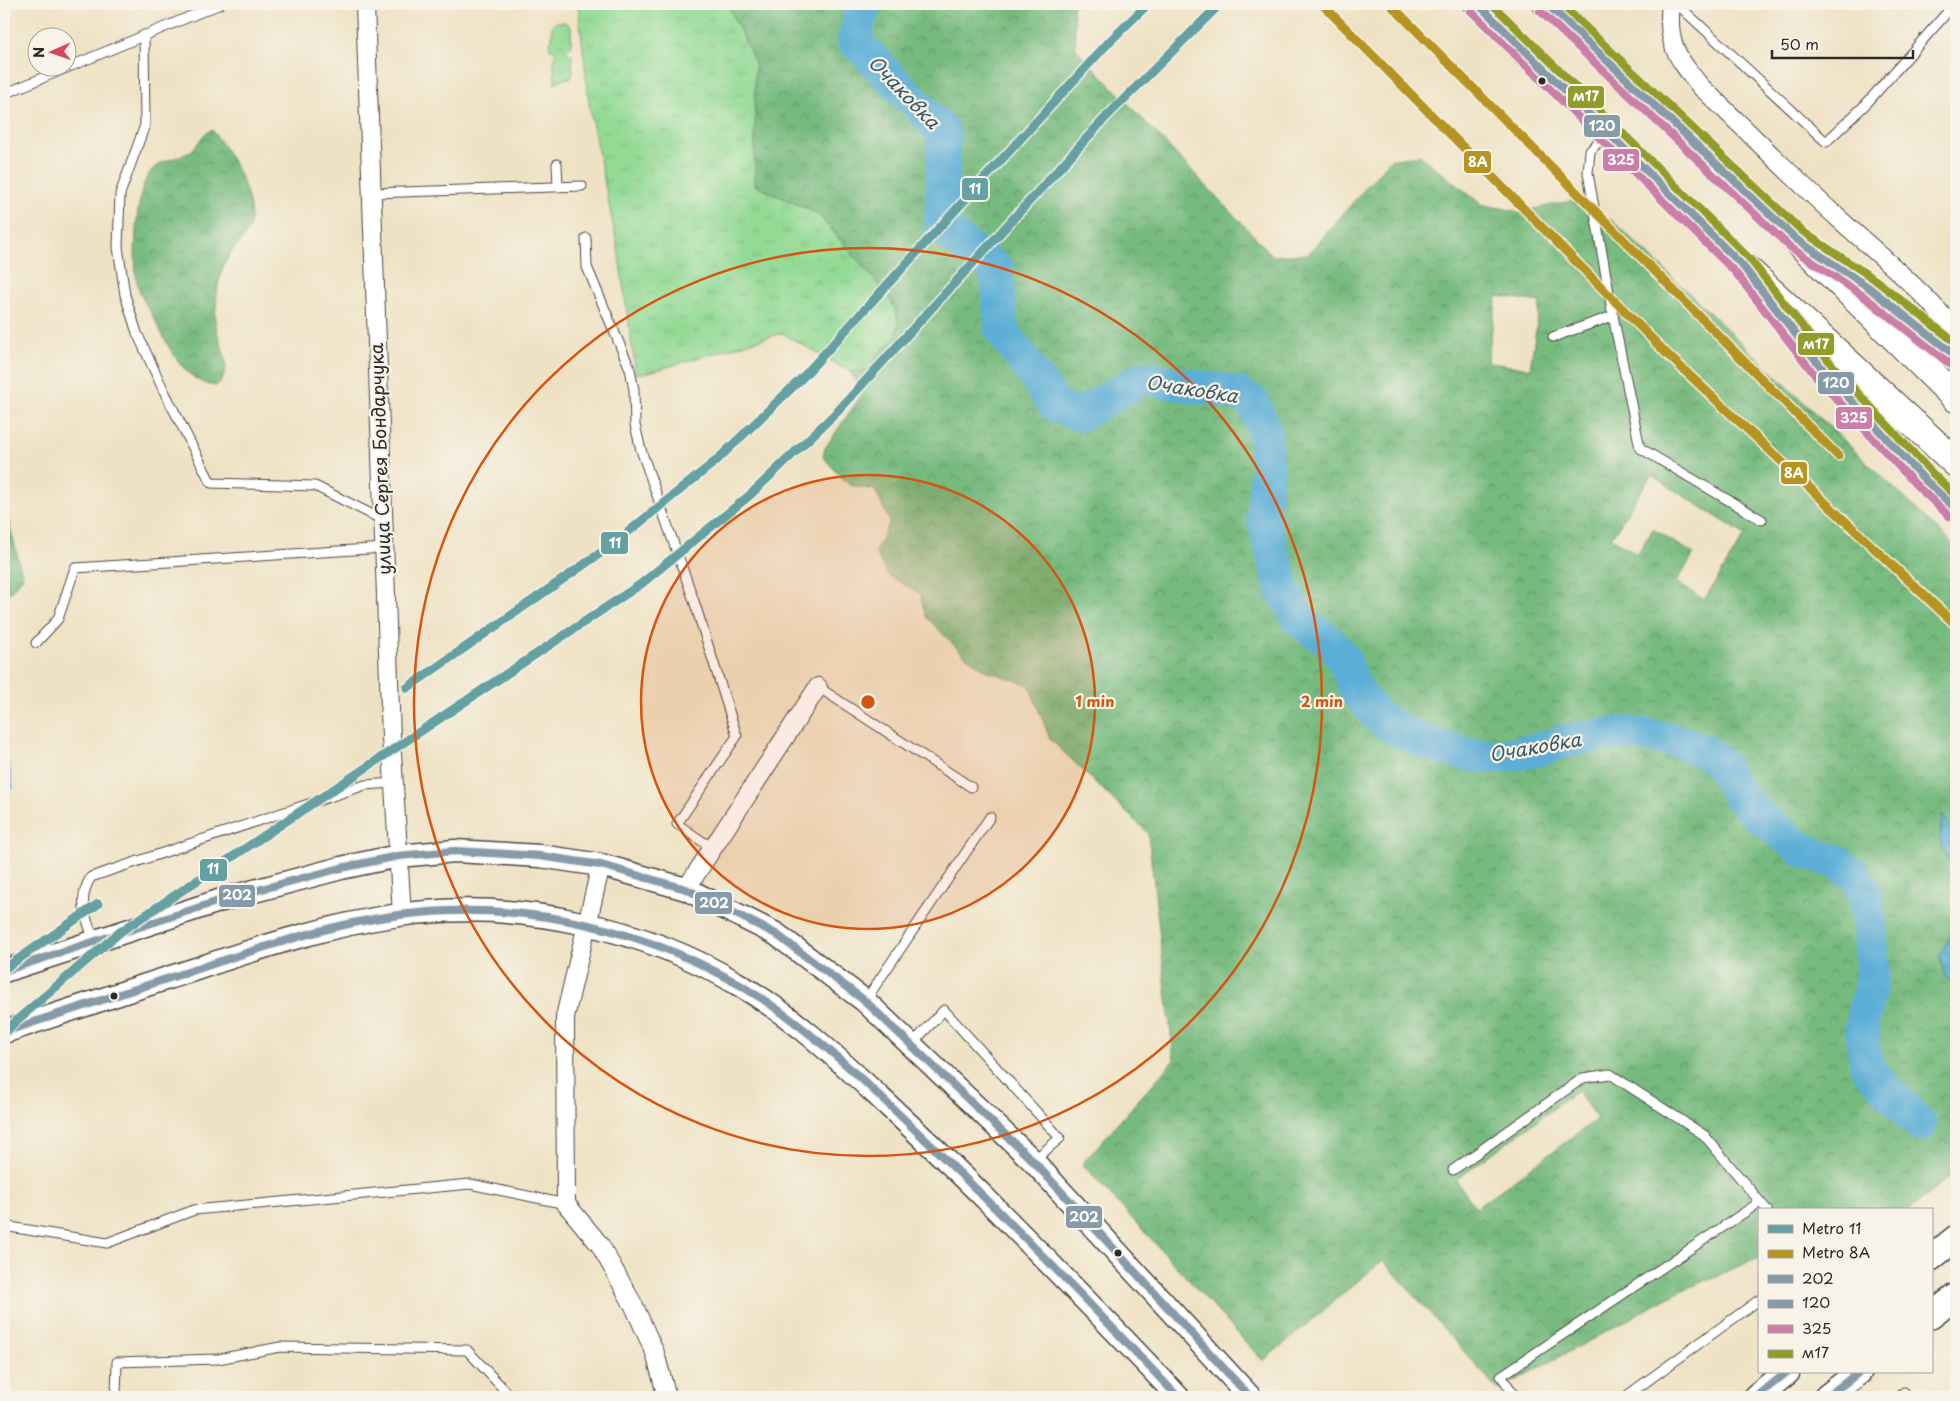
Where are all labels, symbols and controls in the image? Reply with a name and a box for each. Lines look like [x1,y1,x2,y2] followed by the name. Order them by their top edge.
[28,28,78,78] north arrow
[1772,28,1914,60] scale bar
[1780,32,1819,55] text: 50 m
[28,47,49,58] text: N
[862,48,948,135] water label: Очаковка
[1537,76,1547,86] unlabelled marker
[1567,85,1605,109] line badge: м17
[1573,85,1600,106] text: м17
[1583,114,1621,138] line badge: 120
[1589,115,1615,136] text: 120
[1602,148,1640,172] line badge: 325
[1607,149,1635,170] text: 325
[1463,150,1492,174] line badge: 8А
[1468,151,1488,172] text: 8А
[961,177,989,201] line badge: 11
[969,178,981,199] text: 11
[1797,332,1835,356] line badge: м17
[1803,333,1830,354] text: м17
[362,342,397,576] street label: улица Сергея Бондарчука
[1144,367,1241,409] water label: Очаковка
[1817,371,1855,395] line badge: 120
[1823,372,1849,393] text: 120
[1835,406,1873,430] line badge: 325
[1840,407,1868,428] text: 325
[1780,461,1808,485] line badge: 8А
[1784,462,1804,483] text: 8А
[600,531,629,555] line badge: 11
[609,532,621,553] text: 11
[1076,689,1114,712] text: 1 min
[1301,689,1343,712] text: 2 min
[859,693,877,711] centre of rings
[1487,724,1584,768] water label: Очаковка
[199,858,228,882] line badge: 11
[207,858,219,879] text: 11
[218,884,256,908] line badge: 202
[222,884,252,905] text: 202
[694,891,733,915] line badge: 202
[699,892,729,913] text: 202
[109,991,119,1001] unlabelled marker
[1065,1205,1103,1229] line badge: 202
[1069,1206,1099,1227] text: 202
[1758,1208,1932,1374] legend
[1802,1216,1861,1239] text: Metro 11
[1802,1240,1870,1263] text: Metro 8А
[1113,1248,1123,1258] unlabelled marker
[1802,1266,1834,1289] text: 202
[1802,1290,1830,1313] text: 120
[1802,1316,1831,1339] text: 325
[1802,1340,1829,1363] text: м17

